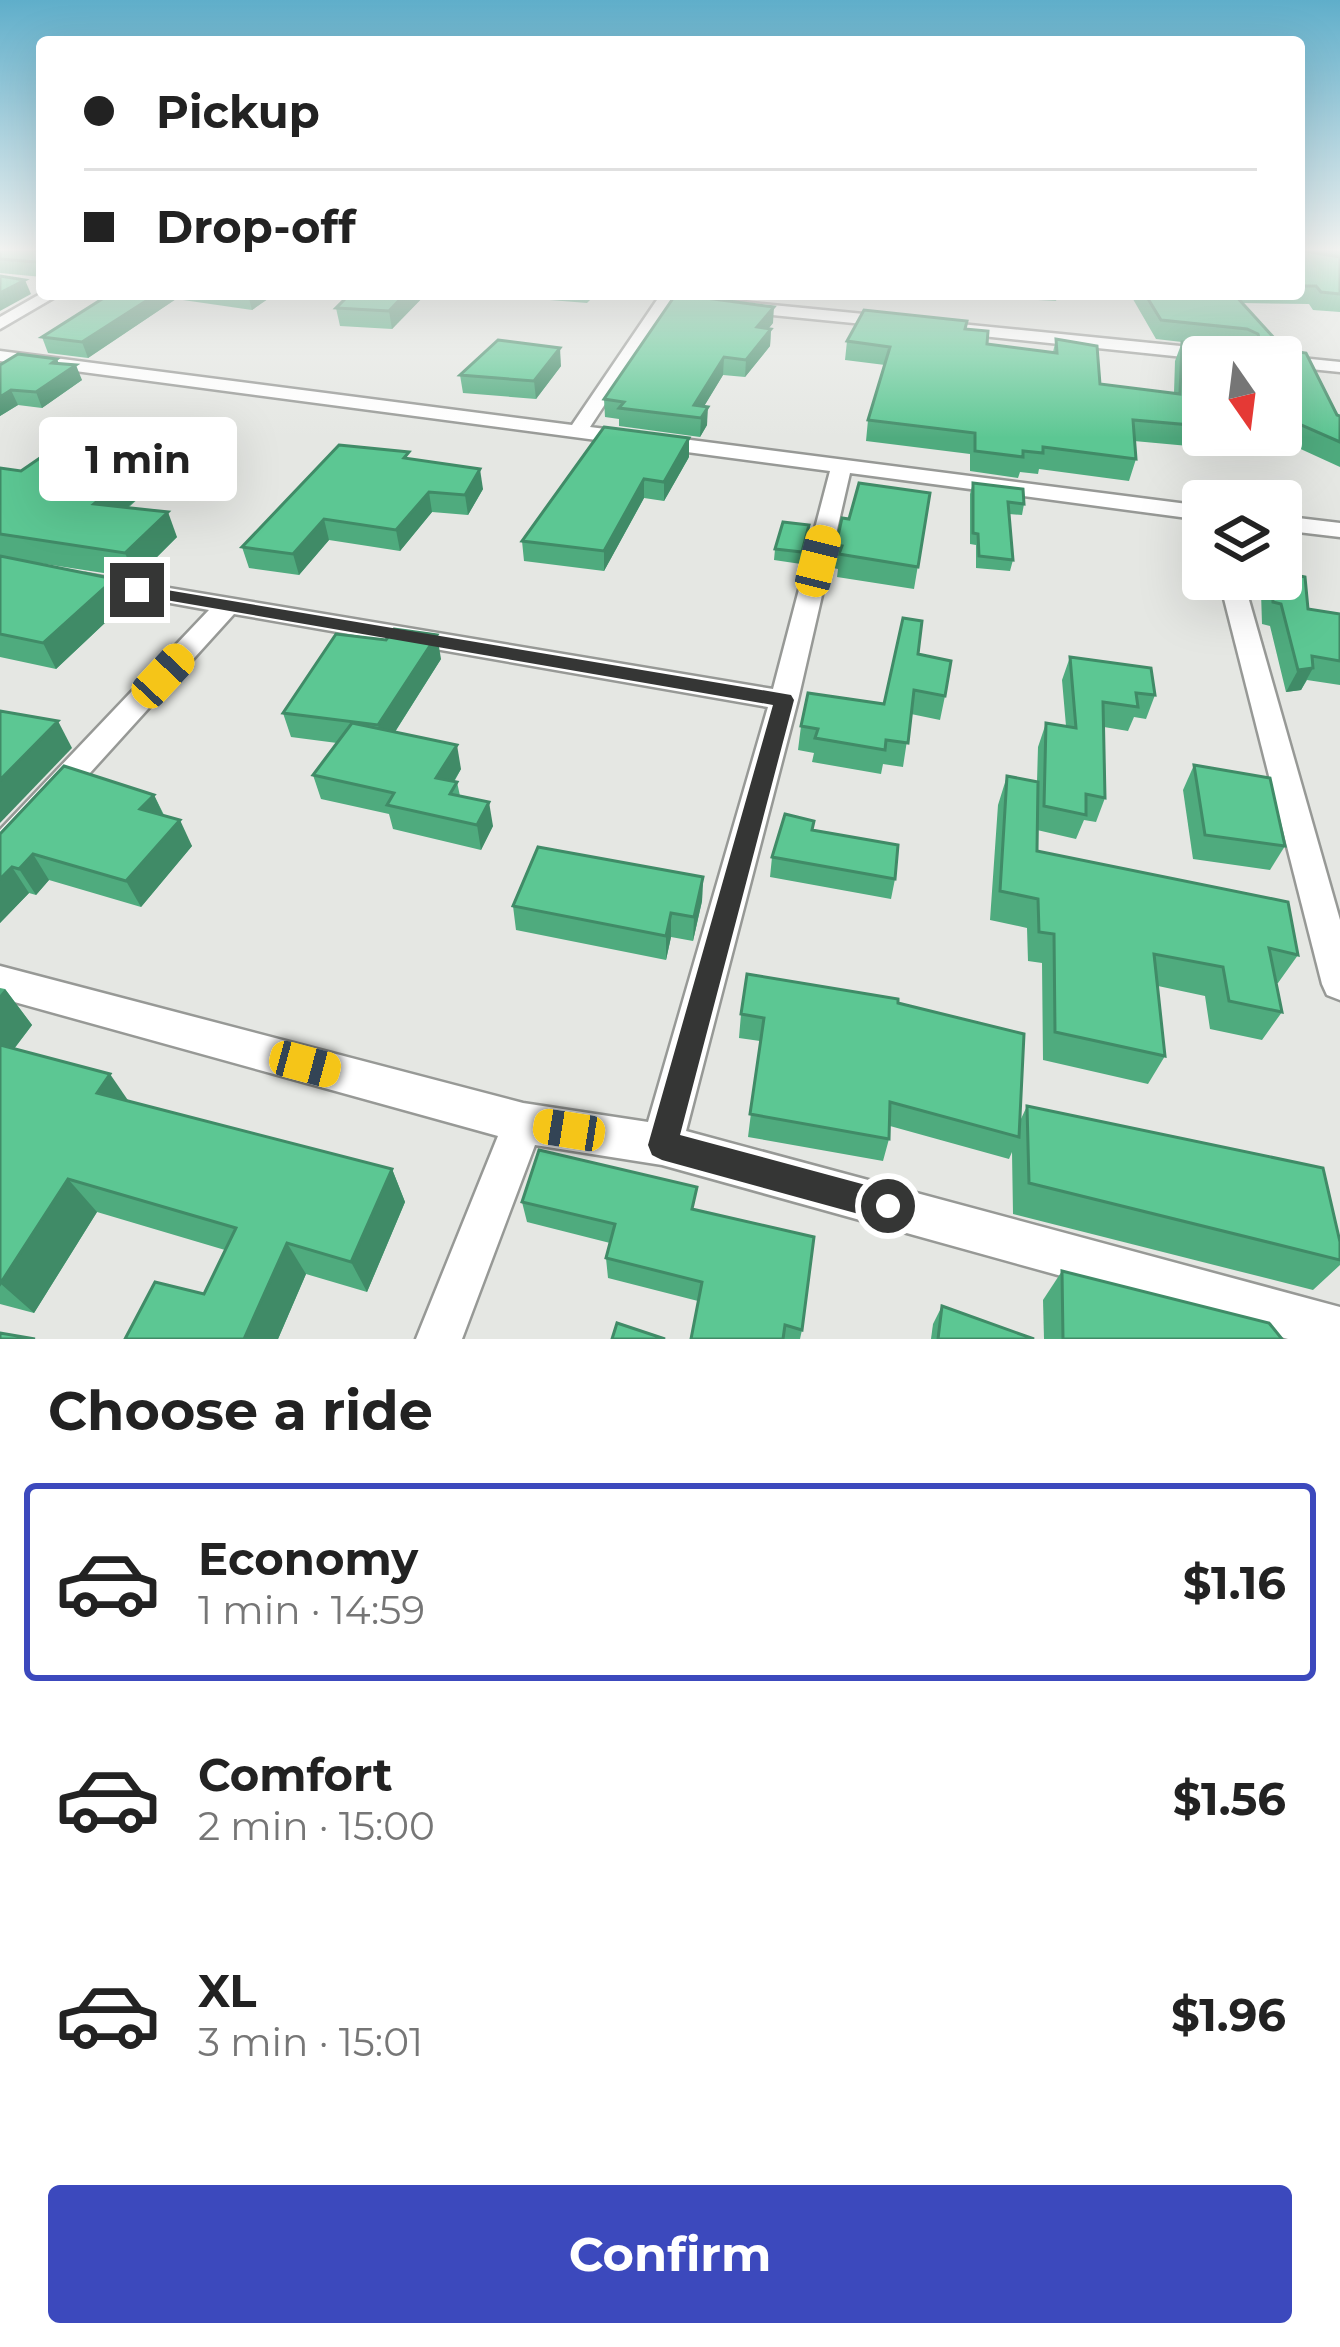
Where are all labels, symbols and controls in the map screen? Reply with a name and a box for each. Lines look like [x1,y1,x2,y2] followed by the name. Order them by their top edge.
[156,84,320,139] text: Pickup
[156,199,356,254] text: Drop-off
[1182,336,1302,456] north arrow
[1182,336,1302,600] map controls
[38,416,236,500] callout: 1 min
[85,435,191,483] text: 1 min
[1182,480,1302,600] button: layers
[792,522,844,600] car
[110,563,164,617] route end
[125,637,201,715] car
[266,1037,344,1091] car
[531,1107,607,1153] car
[861,1179,915,1233] route start
[48,1378,433,1444] text: Choose a ride
[54,1528,162,1636] icon: car
[198,1531,418,1586] text: Economy
[1183,1555,1286,1610] text: $1.16
[198,1586,425,1634] text: 1 min · 14:59
[54,1744,162,1852] icon: car
[198,1747,393,1802] text: Comfort
[1173,1771,1286,1826] text: $1.56
[198,1802,435,1850] text: 2 min · 15:00
[54,1960,162,2068] icon: car
[198,1963,256,2018] text: XL
[1171,1987,1286,2042] text: $1.96
[198,2018,423,2066] text: 3 min · 15:01
[48,2185,1292,2323] button: Confirm

